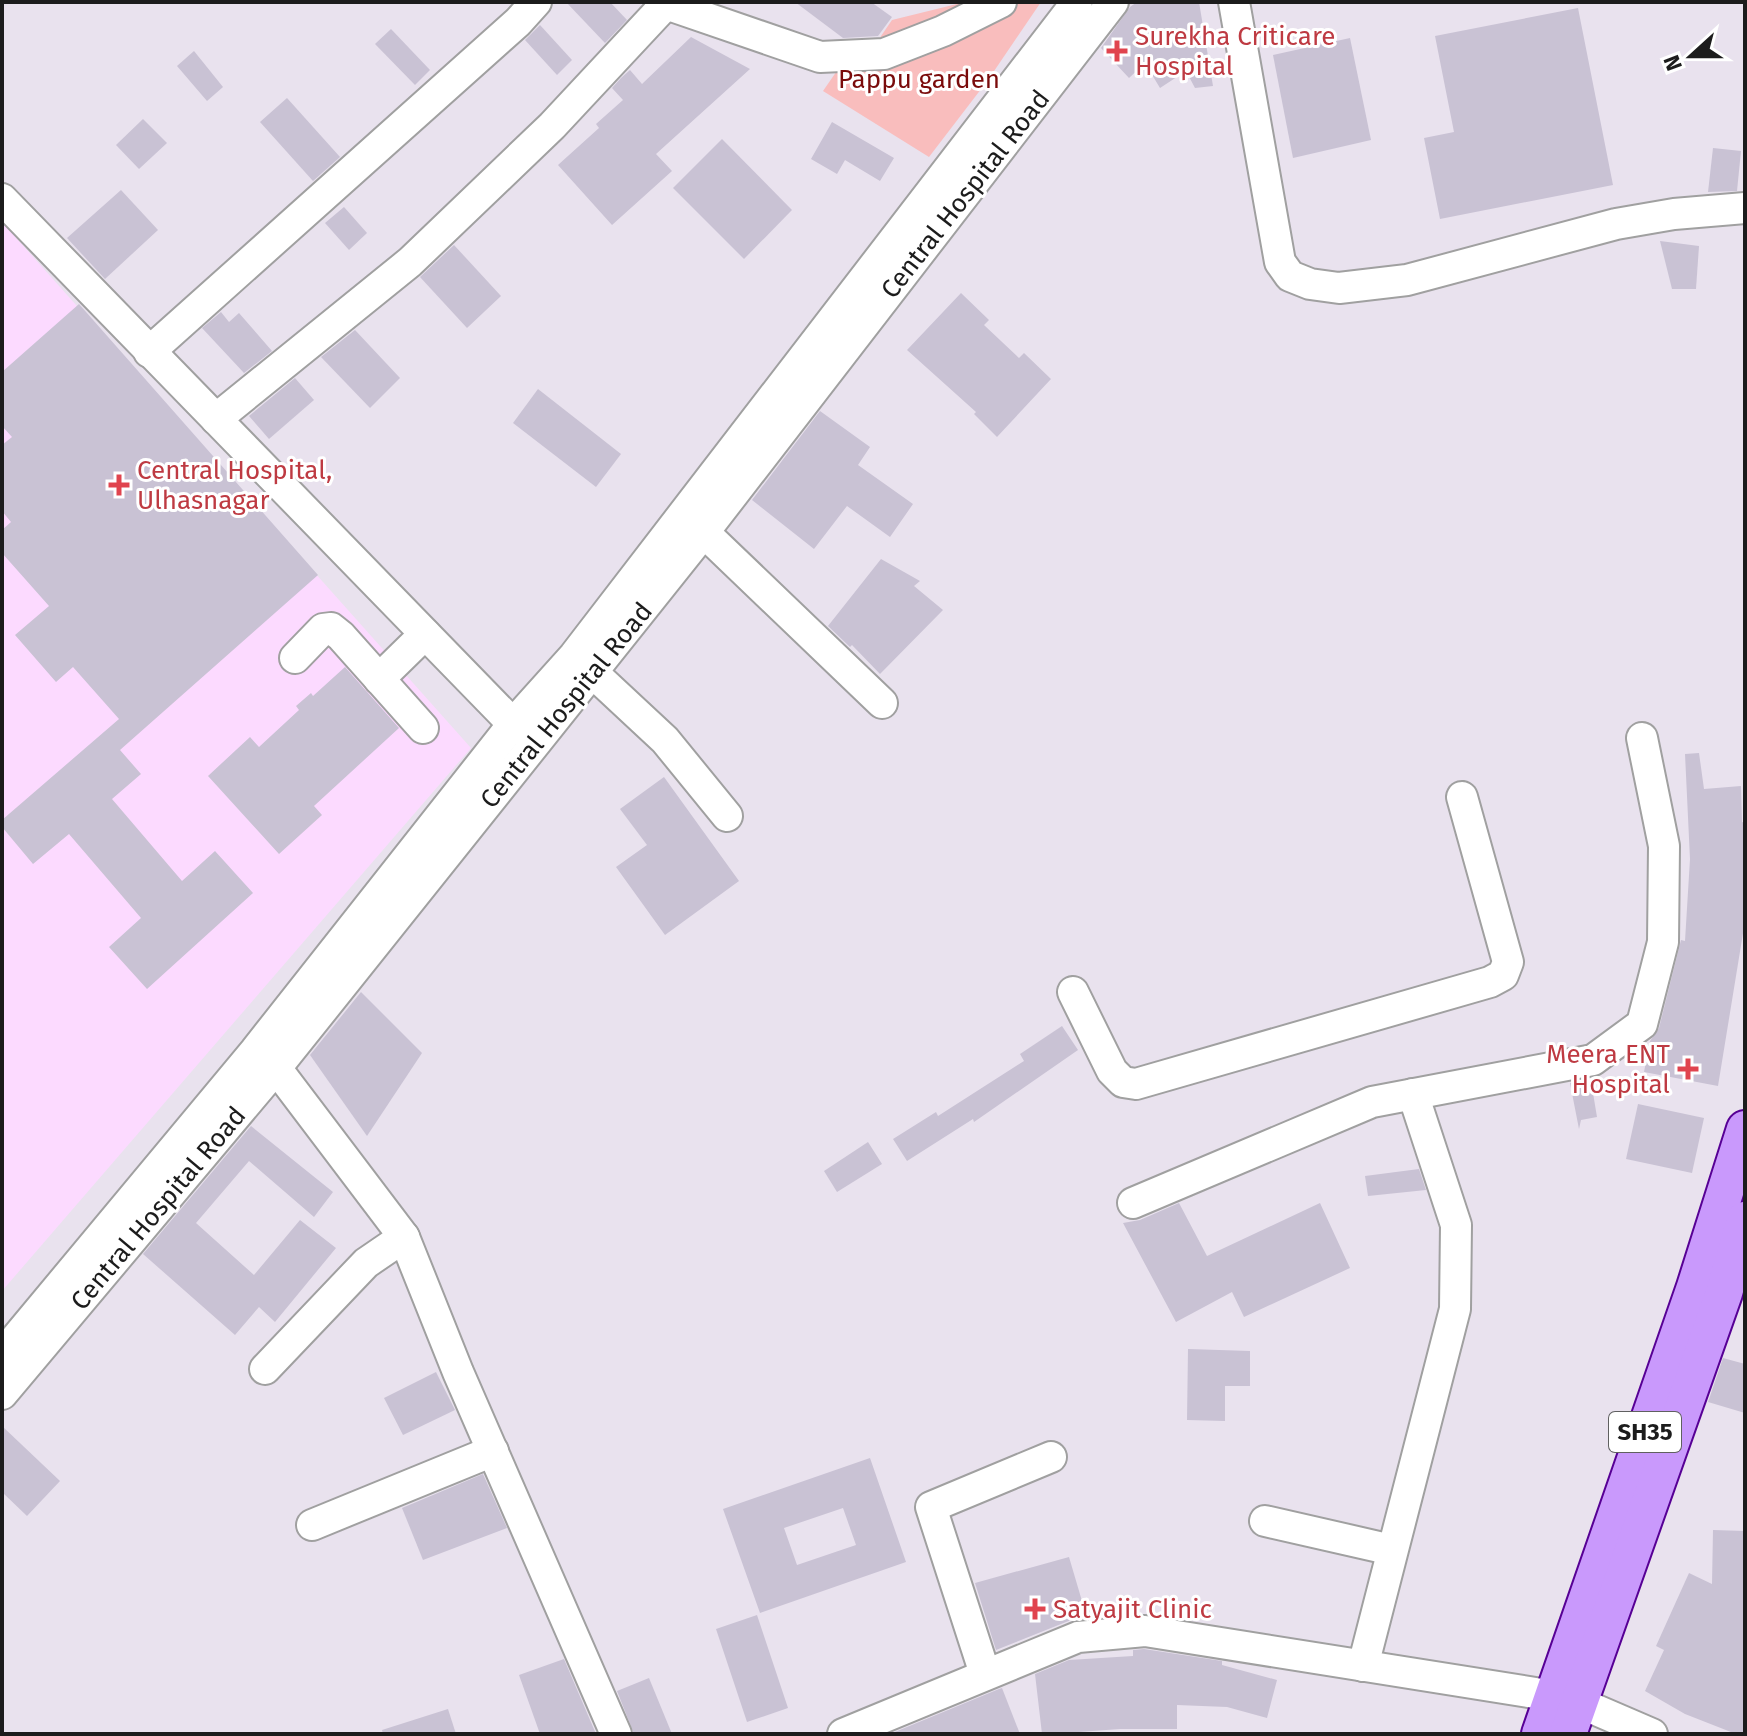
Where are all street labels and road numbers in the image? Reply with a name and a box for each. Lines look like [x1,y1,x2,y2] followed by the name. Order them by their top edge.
[874,84,1056,305] street label: Central Hospital Road
[474,596,659,814] street label: Central Hospital Road
[64,1100,252,1316] street label: Central Hospital Road
[1609,1412,1681,1452] road number: SH35

